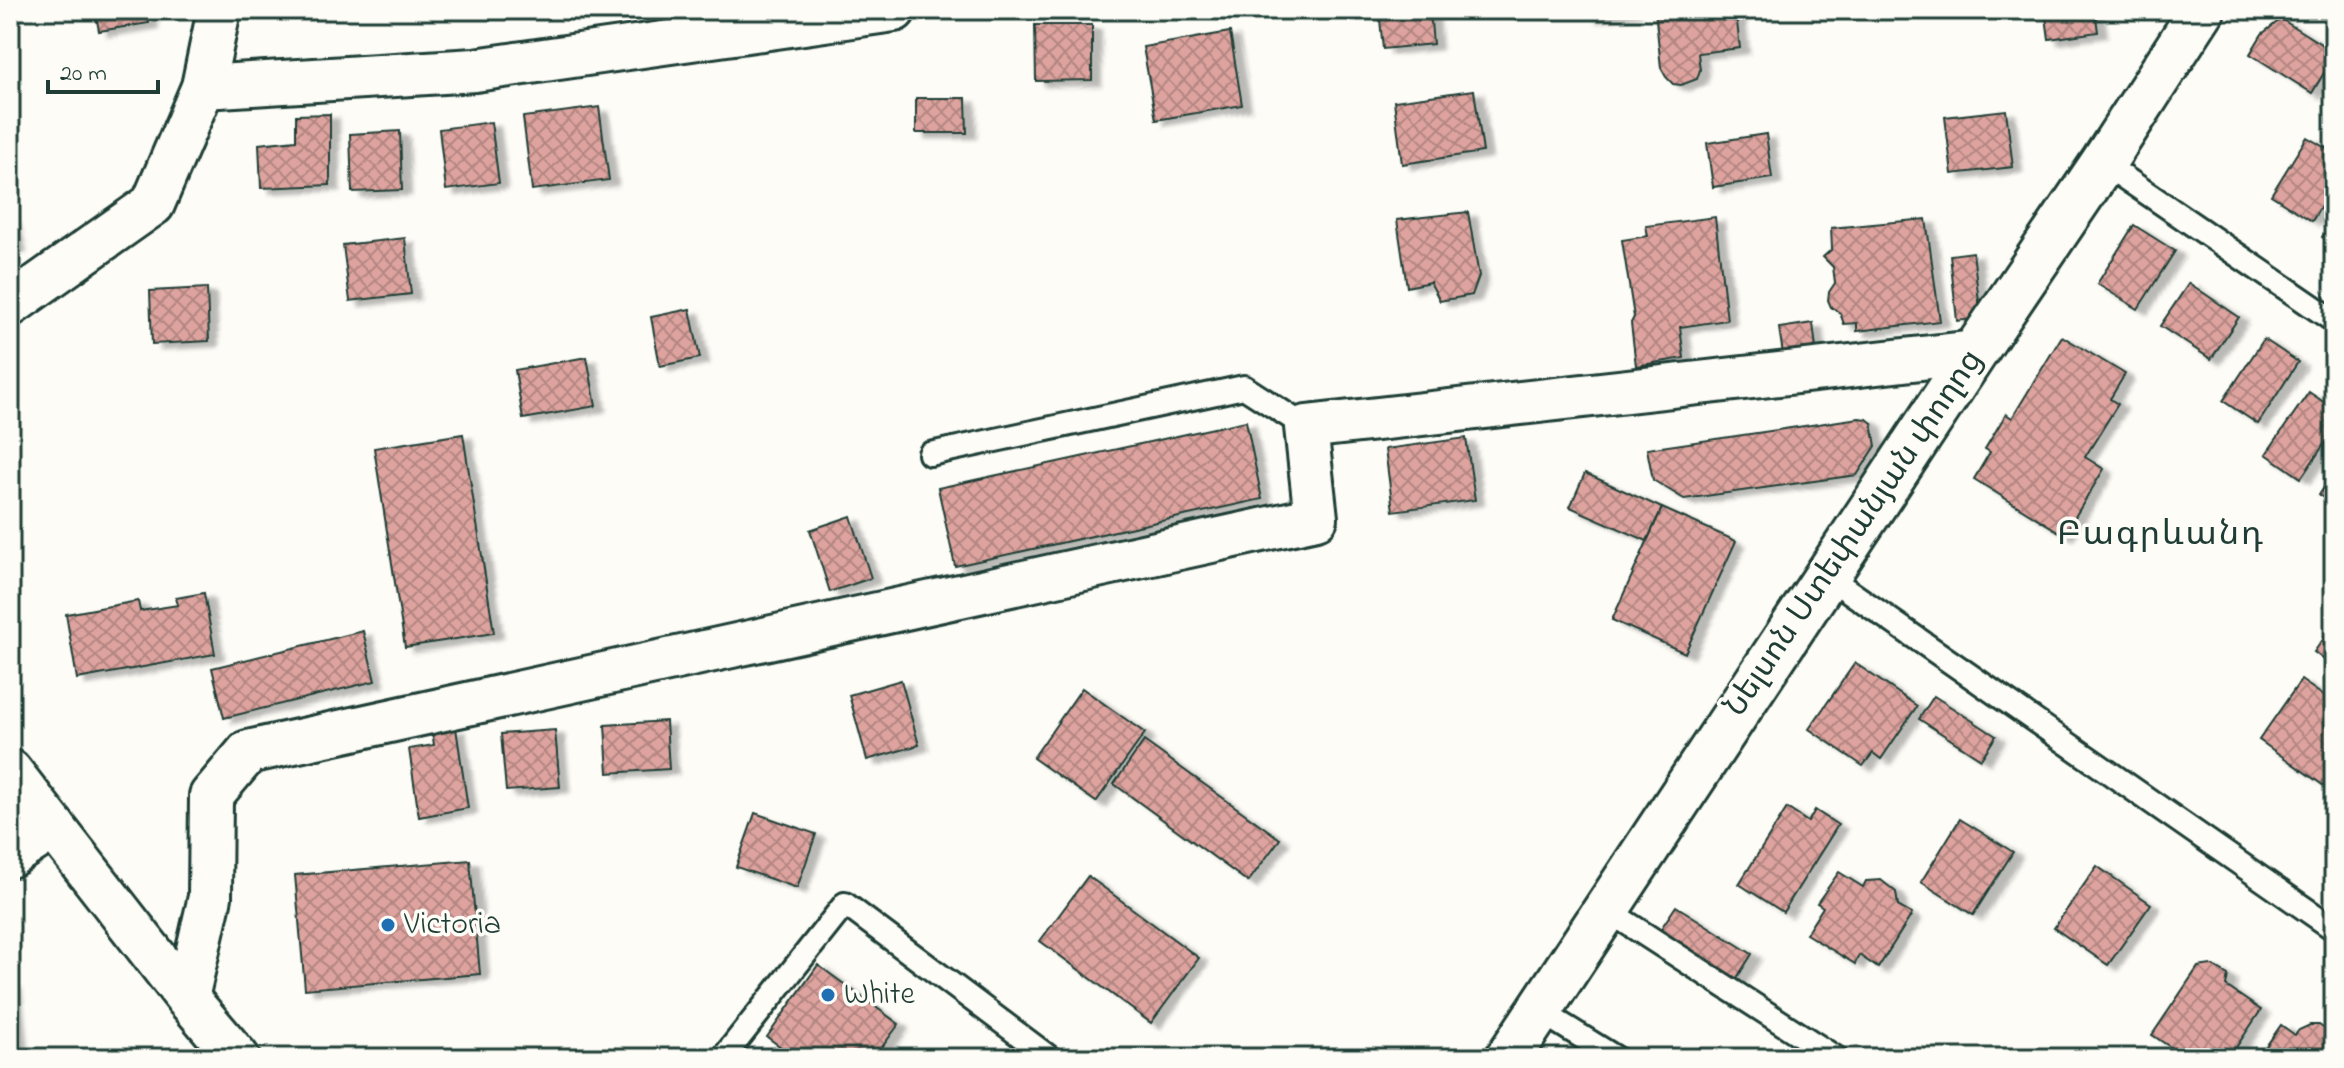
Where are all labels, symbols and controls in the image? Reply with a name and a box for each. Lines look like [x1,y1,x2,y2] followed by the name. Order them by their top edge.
[48,44,158,94] scale bar
[60,57,107,92] text: 20 m
[1714,341,1996,727] street label: Նելսոն Ստեփանյան փողոց
[2057,511,2265,561] district label: Բագրևանդ
[403,902,501,949] place label: Victoria
[379,916,397,934] marker: Victoria
[844,972,916,1019] place label: White
[819,986,837,1004] marker: White

